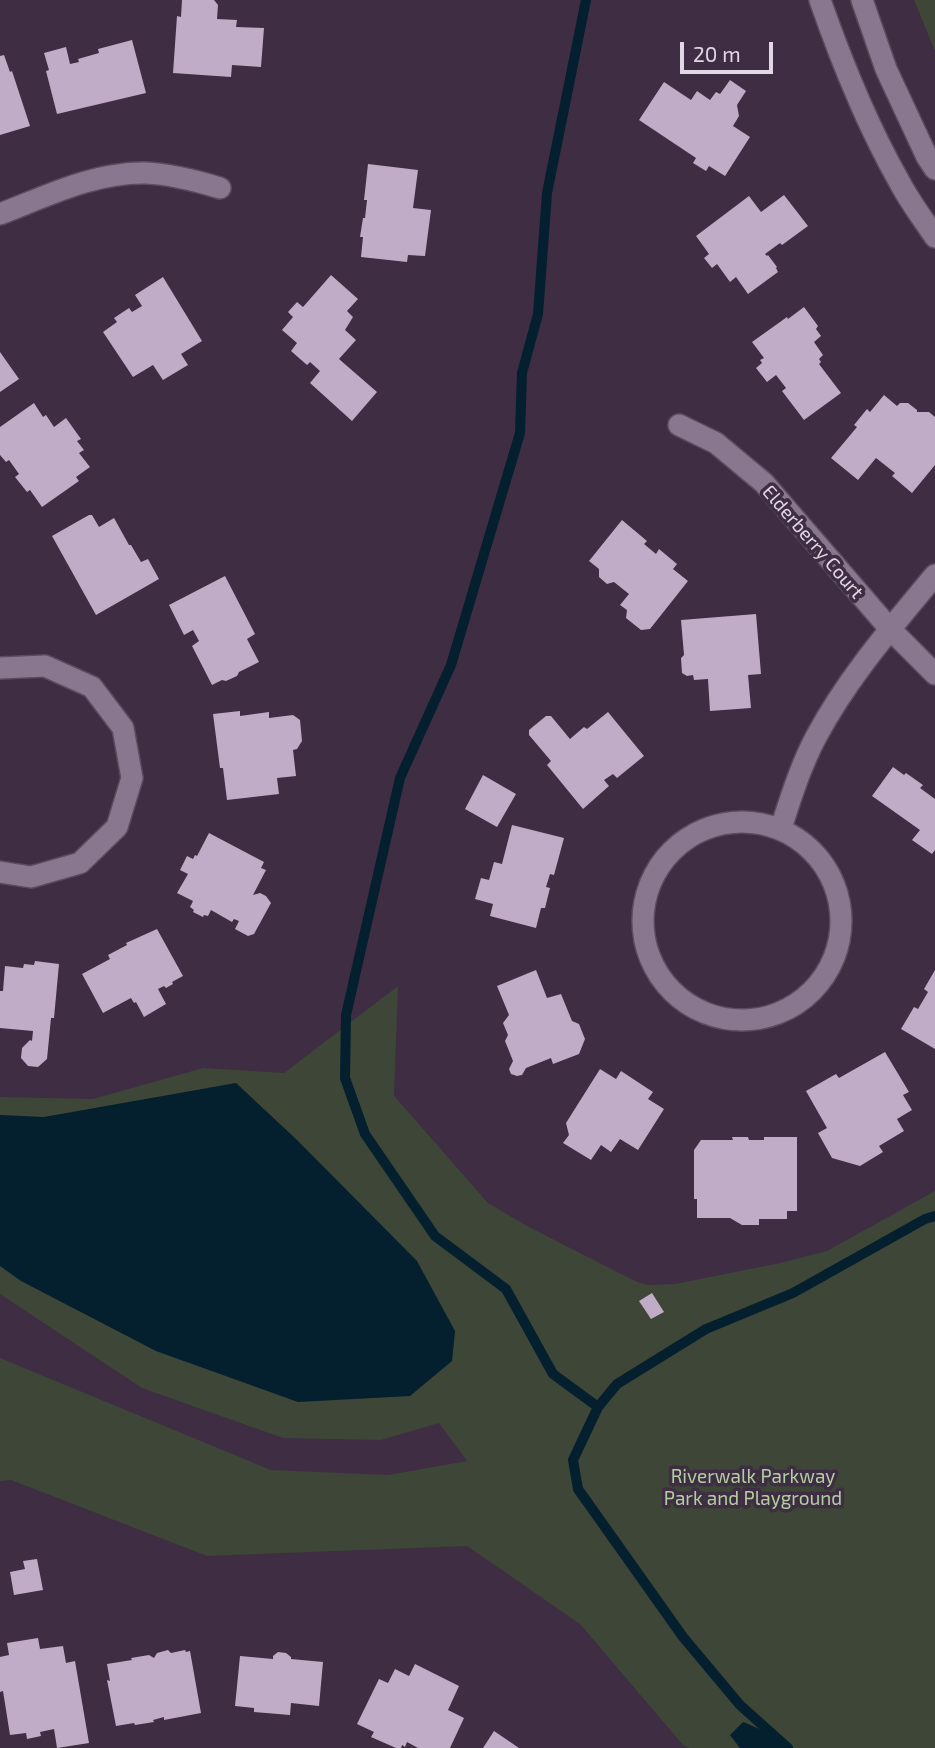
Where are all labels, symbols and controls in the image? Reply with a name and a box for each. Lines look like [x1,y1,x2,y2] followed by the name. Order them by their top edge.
[683,28,776,72] scale bar
[693,41,741,66] text: 20 m
[758,481,868,603] street label: Elderberry Court
[664,1466,842,1510] park label: Riverwalk Parkway Park and Playground

